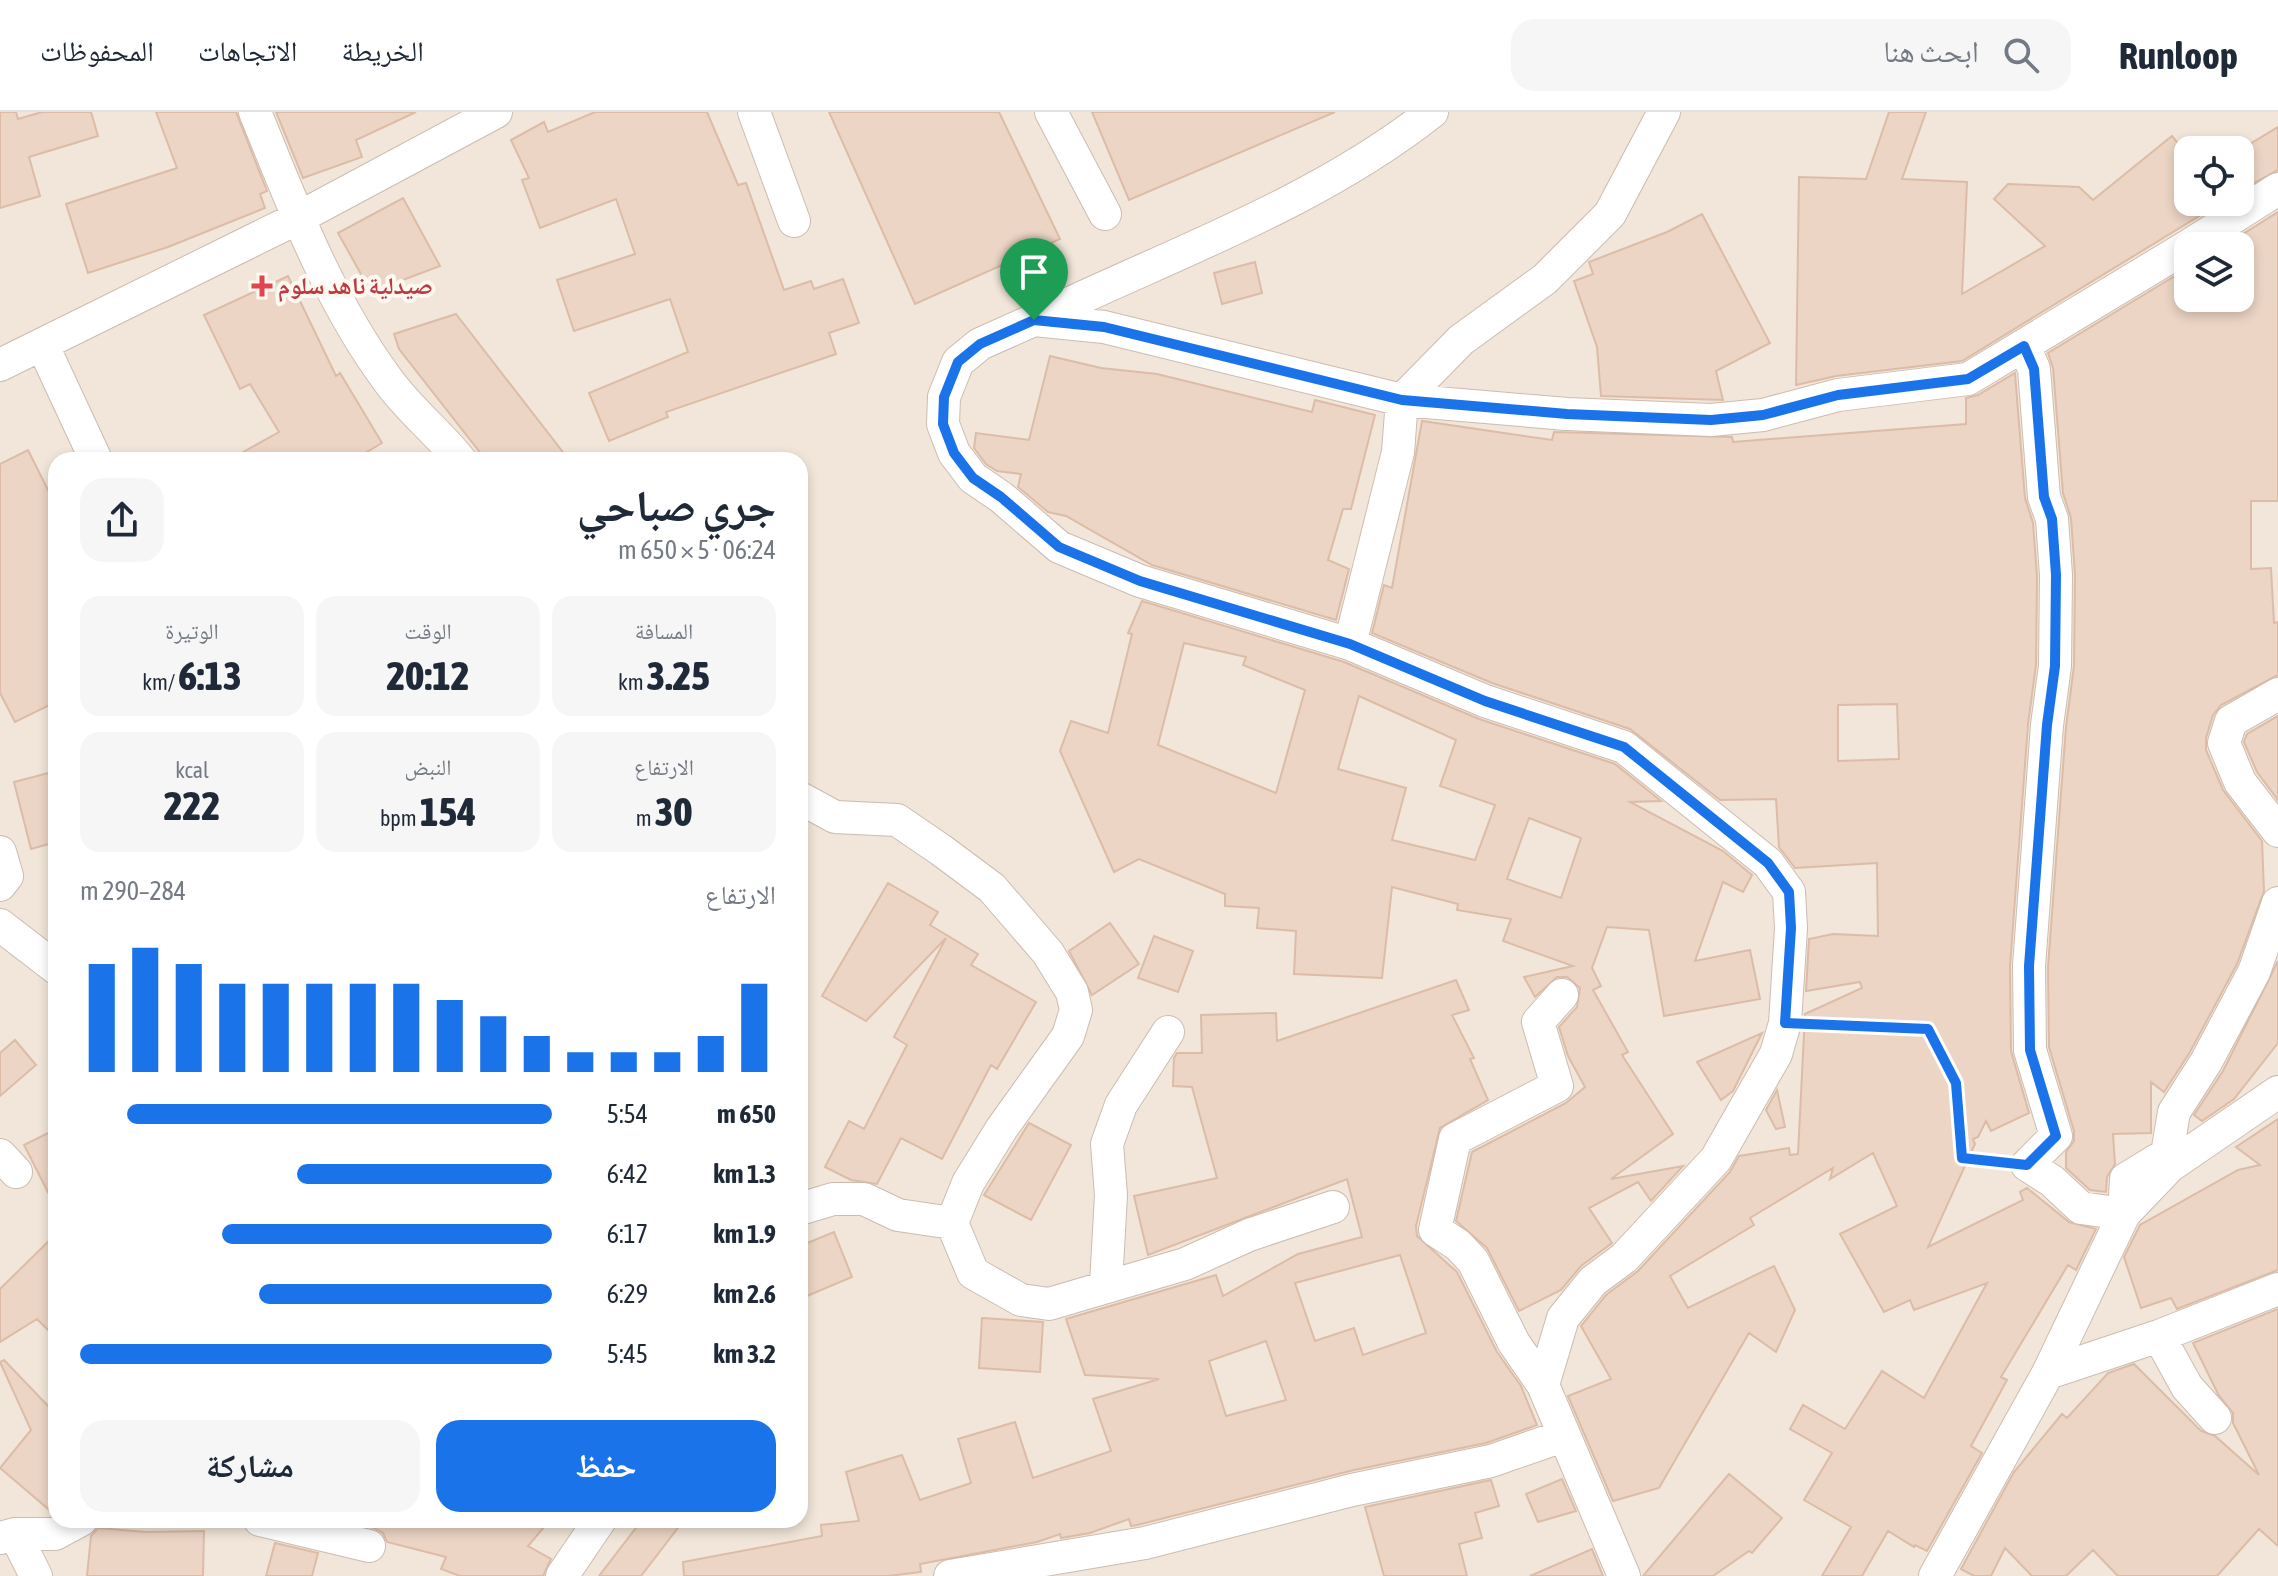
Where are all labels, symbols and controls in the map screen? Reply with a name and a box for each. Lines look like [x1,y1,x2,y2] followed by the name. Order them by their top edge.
[1511,19,2071,91] search box
[1999,33,2043,77] icon: search
[1883,34,1979,68] text: ابحث هنا
[2119,34,2238,77] text: Runloop
[40,35,154,67] text: المحفوظات
[198,35,297,67] text: الاتجاهات
[341,35,424,67] text: الخريطة
[2174,136,2254,312] map controls
[2174,136,2254,216] button: locate
[2174,232,2254,312] button: layers
[1000,238,1068,320] pin
[1012,250,1056,294] icon: arrive
[278,272,433,303] place label: صيدلية ناهد سلوم
[253,277,271,295] marker: صيدلية ناهد سلوم
[80,478,164,562] button: share
[577,480,776,530] text: جري صباحي
[618,535,776,565] text: 06:24 · 5 × 650 m
[165,618,219,644] text: الوتيرة
[404,618,452,644] text: الوقت
[635,618,693,644] text: المسافة
[178,653,242,698] text: 6:13
[386,653,470,698] text: 20:12
[647,653,710,698] text: 3.25
[142,669,178,695] text: /km
[618,669,647,695] text: km
[405,754,451,780] text: النبض
[634,754,694,780] text: الارتفاع
[175,757,209,783] text: kcal
[164,783,220,828] text: 222
[420,789,476,834] text: 154
[655,789,692,834] text: 30
[380,805,420,831] text: bpm
[636,805,655,831] text: m
[80,876,186,906] text: 284–290 m
[705,880,776,910] text: الارتفاع
[607,1099,648,1129] text: 5:54
[717,1099,776,1129] text: 650 m
[607,1159,648,1189] text: 6:42
[713,1159,776,1189] text: 1.3 km
[607,1219,648,1249] text: 6:17
[713,1219,776,1249] text: 1.9 km
[607,1279,648,1309] text: 6:29
[713,1279,776,1309] text: 2.6 km
[607,1339,648,1369] text: 5:45
[713,1339,776,1369] text: 3.2 km
[80,1420,420,1512] button: مشاركة
[436,1420,776,1512] button: حفظ

